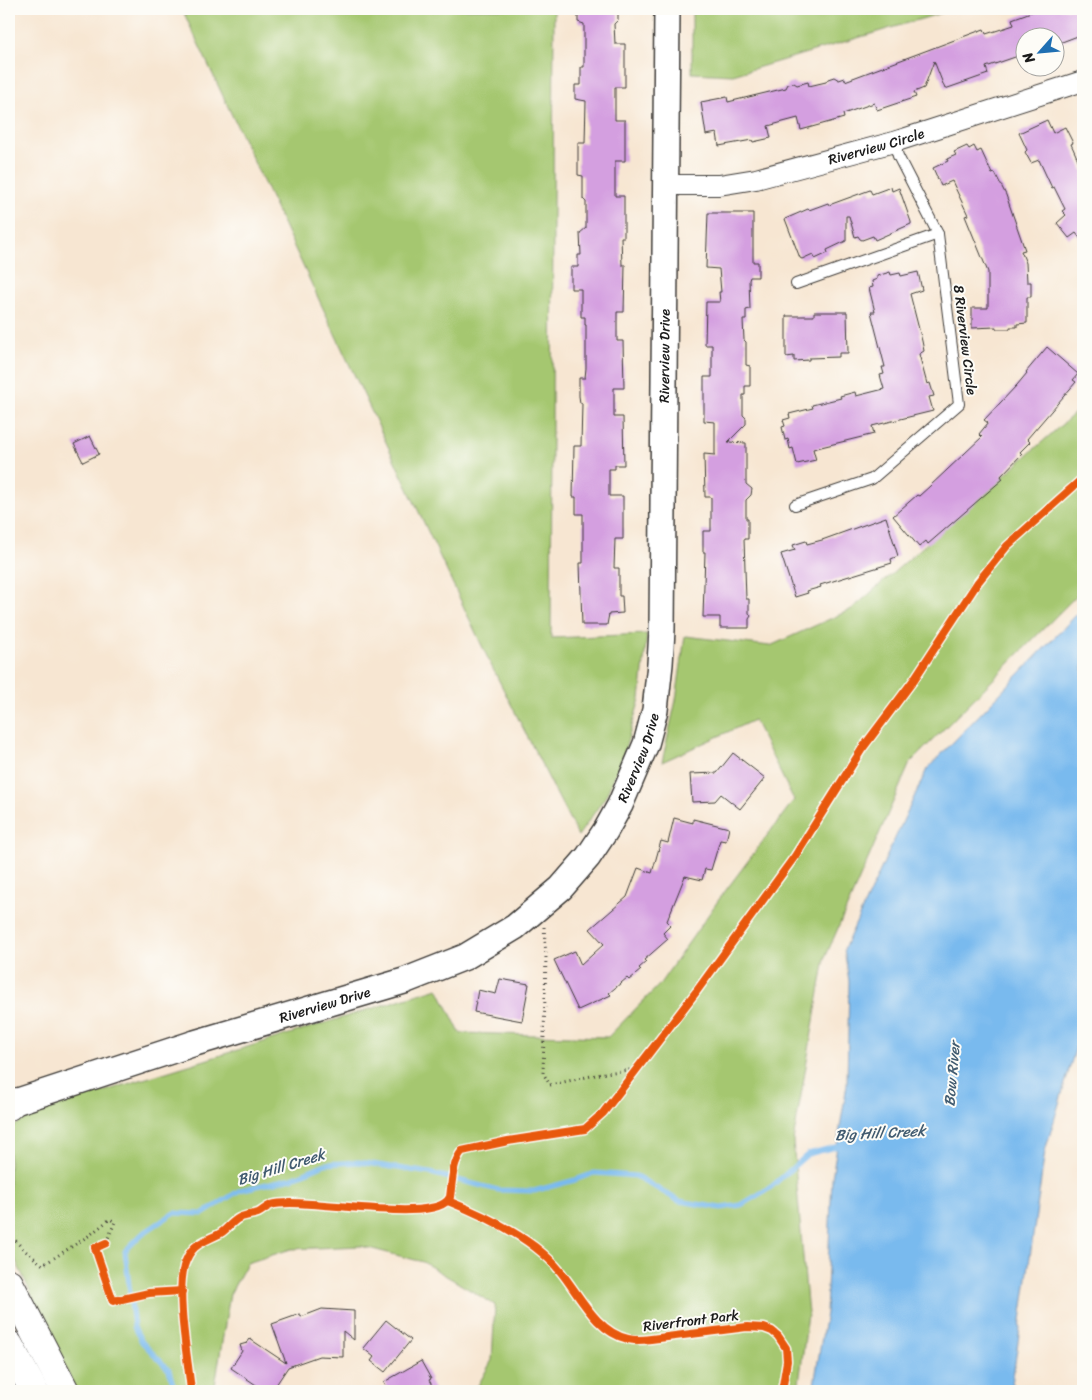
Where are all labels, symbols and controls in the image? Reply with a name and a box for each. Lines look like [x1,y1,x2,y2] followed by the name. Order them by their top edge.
[1014,28,1064,78] north arrow
[1015,47,1043,69] text: N
[825,120,928,172] street label: Riverview Circle
[946,283,984,397] street label: 8 Riverview Circle
[651,309,677,403] street label: Riverview Drive
[610,710,666,806] street label: Riverview Drive
[276,979,374,1030] street label: Riverview Drive
[936,1038,968,1107] water label: Bow River
[834,1118,928,1148] water label: Big Hill Creek
[234,1141,330,1193] water label: Big Hill Creek
[642,1303,741,1339] street label: Riverfront Park

